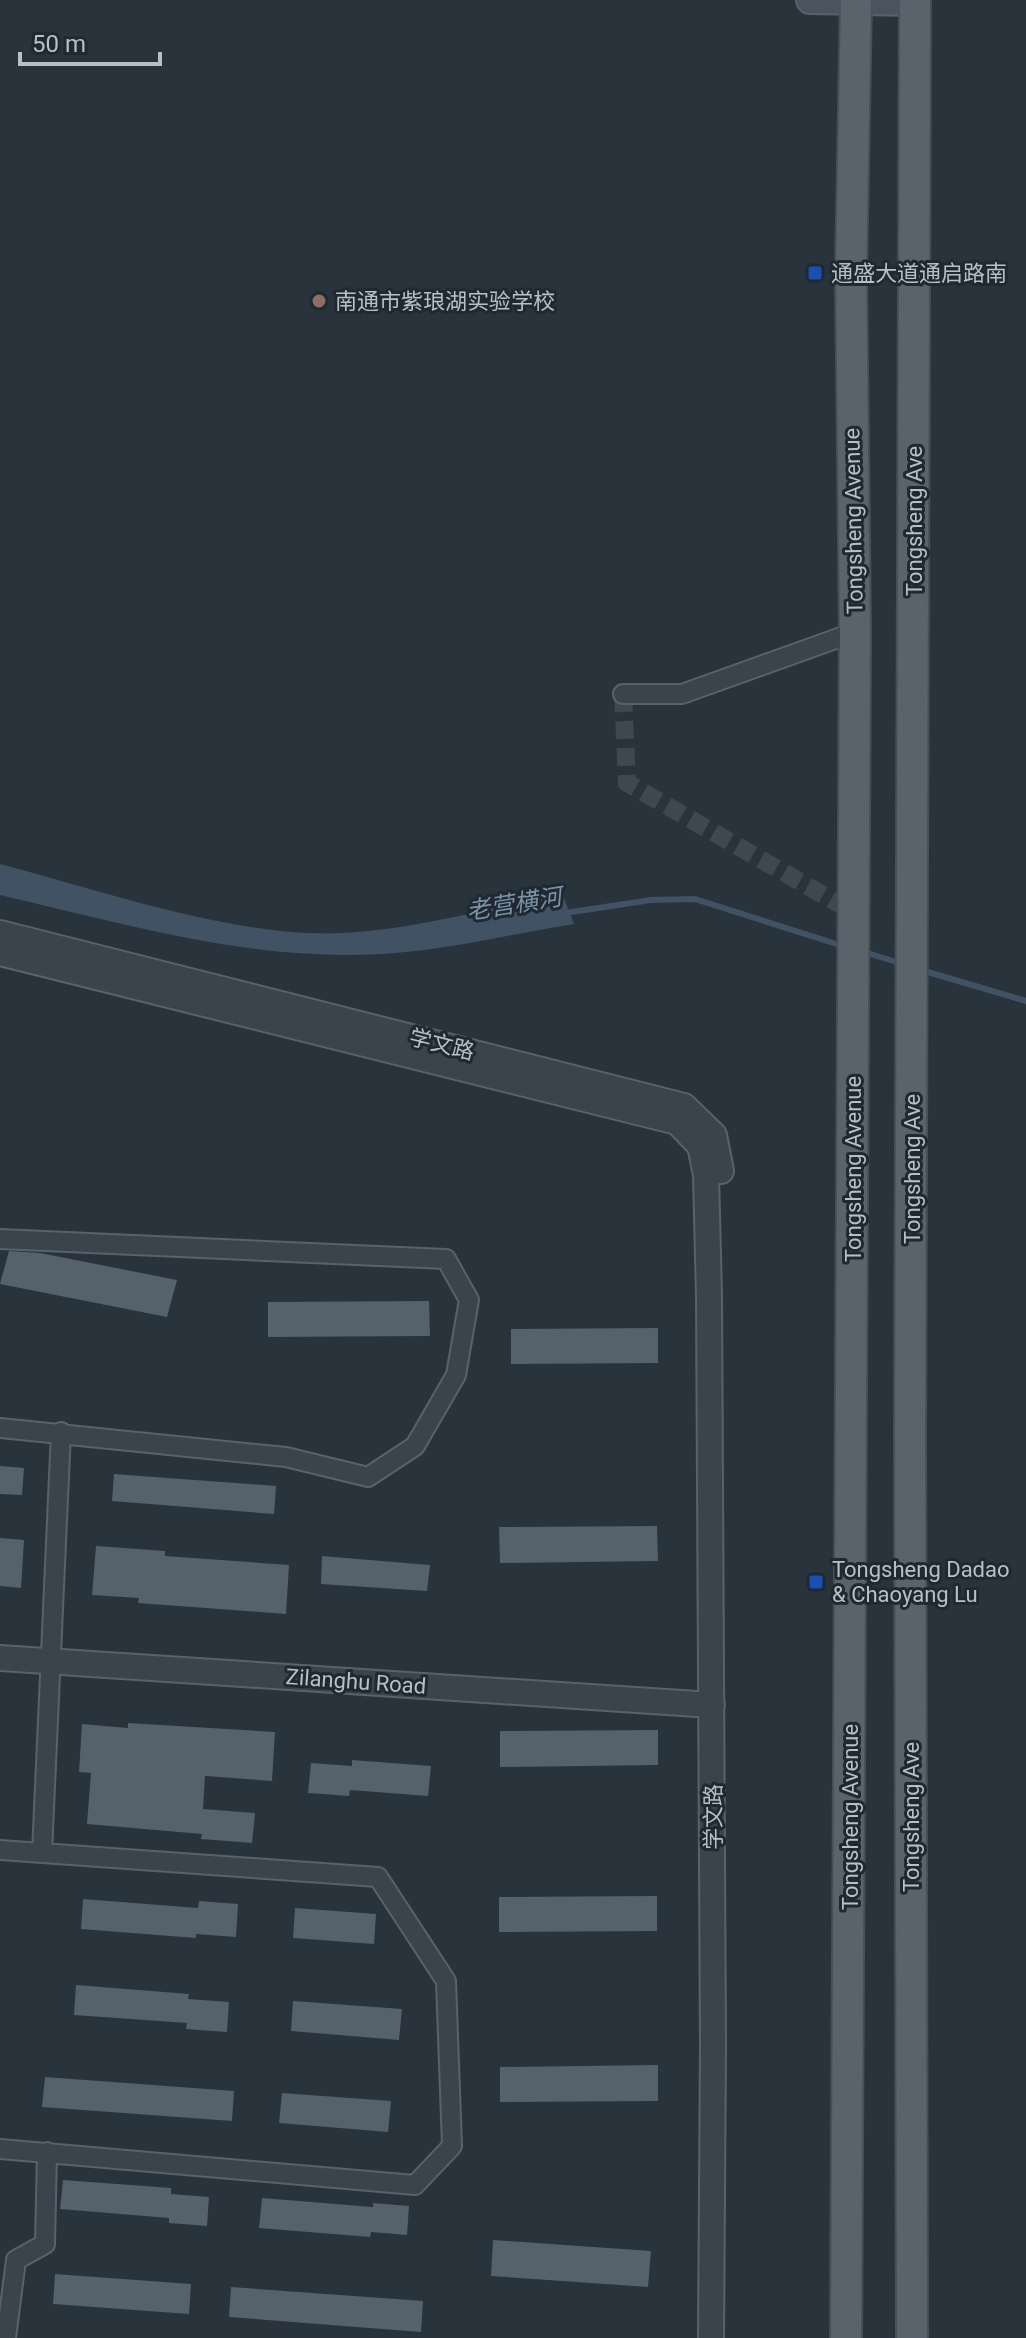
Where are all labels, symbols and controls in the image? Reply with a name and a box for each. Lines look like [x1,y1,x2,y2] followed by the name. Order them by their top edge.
[20,16,160,66] scale bar
[32,30,86,58] text: 50 m
[831,261,1007,286] place label: 通盛大道通启路南
[806,264,824,282] marker: 通盛大道通启路南
[335,289,555,314] place label: 南通市紫琅湖实验学校
[310,292,328,310] marker: 南通市紫琅湖实验学校
[839,428,868,614] street label: Tongsheng Avenue
[902,446,927,596] street label: Tongsheng Ave
[464,882,568,925] water label: 老营横河
[407,1024,477,1065] street label: 学文路
[841,1076,866,1262] street label: Tongsheng Avenue
[900,1094,925,1244] street label: Tongsheng Ave
[832,1557,1010,1607] place label: Tongsheng Dadao & Chaoyang Lu
[807,1573,825,1591] marker: Tongsheng Dadao & Chaoyang Lu
[285,1664,427,1699] street label: Zilanghu Road
[838,1724,863,1910] street label: Tongsheng Avenue
[899,1742,924,1892] street label: Tongsheng Ave
[701,1784,726,1850] street label: 学文路

